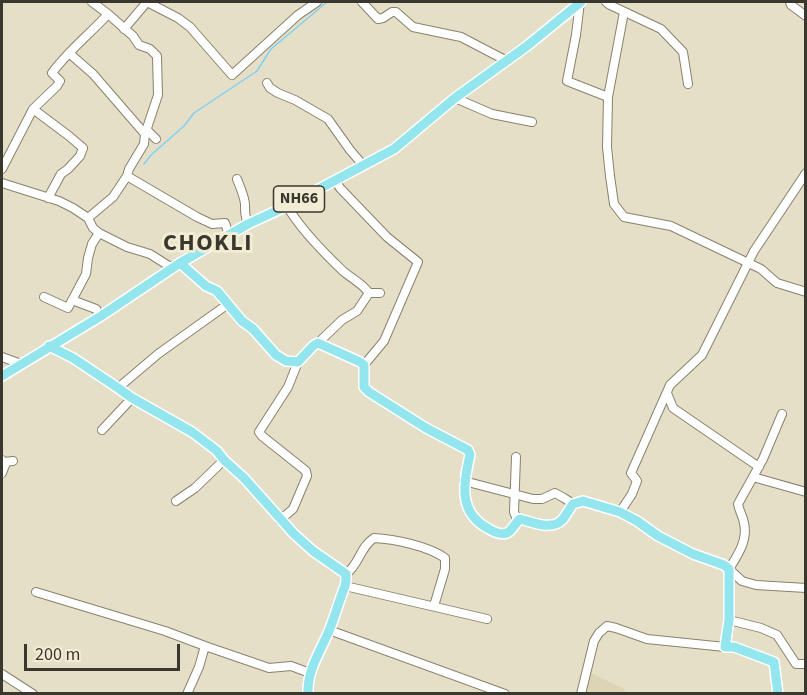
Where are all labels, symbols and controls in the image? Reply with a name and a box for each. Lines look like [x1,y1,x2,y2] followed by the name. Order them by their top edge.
[274,186,324,212] road number: NH66
[163,231,253,259] district label: CHOKLI
[27,632,183,670] scale bar
[35,642,80,667] text: 200 m

